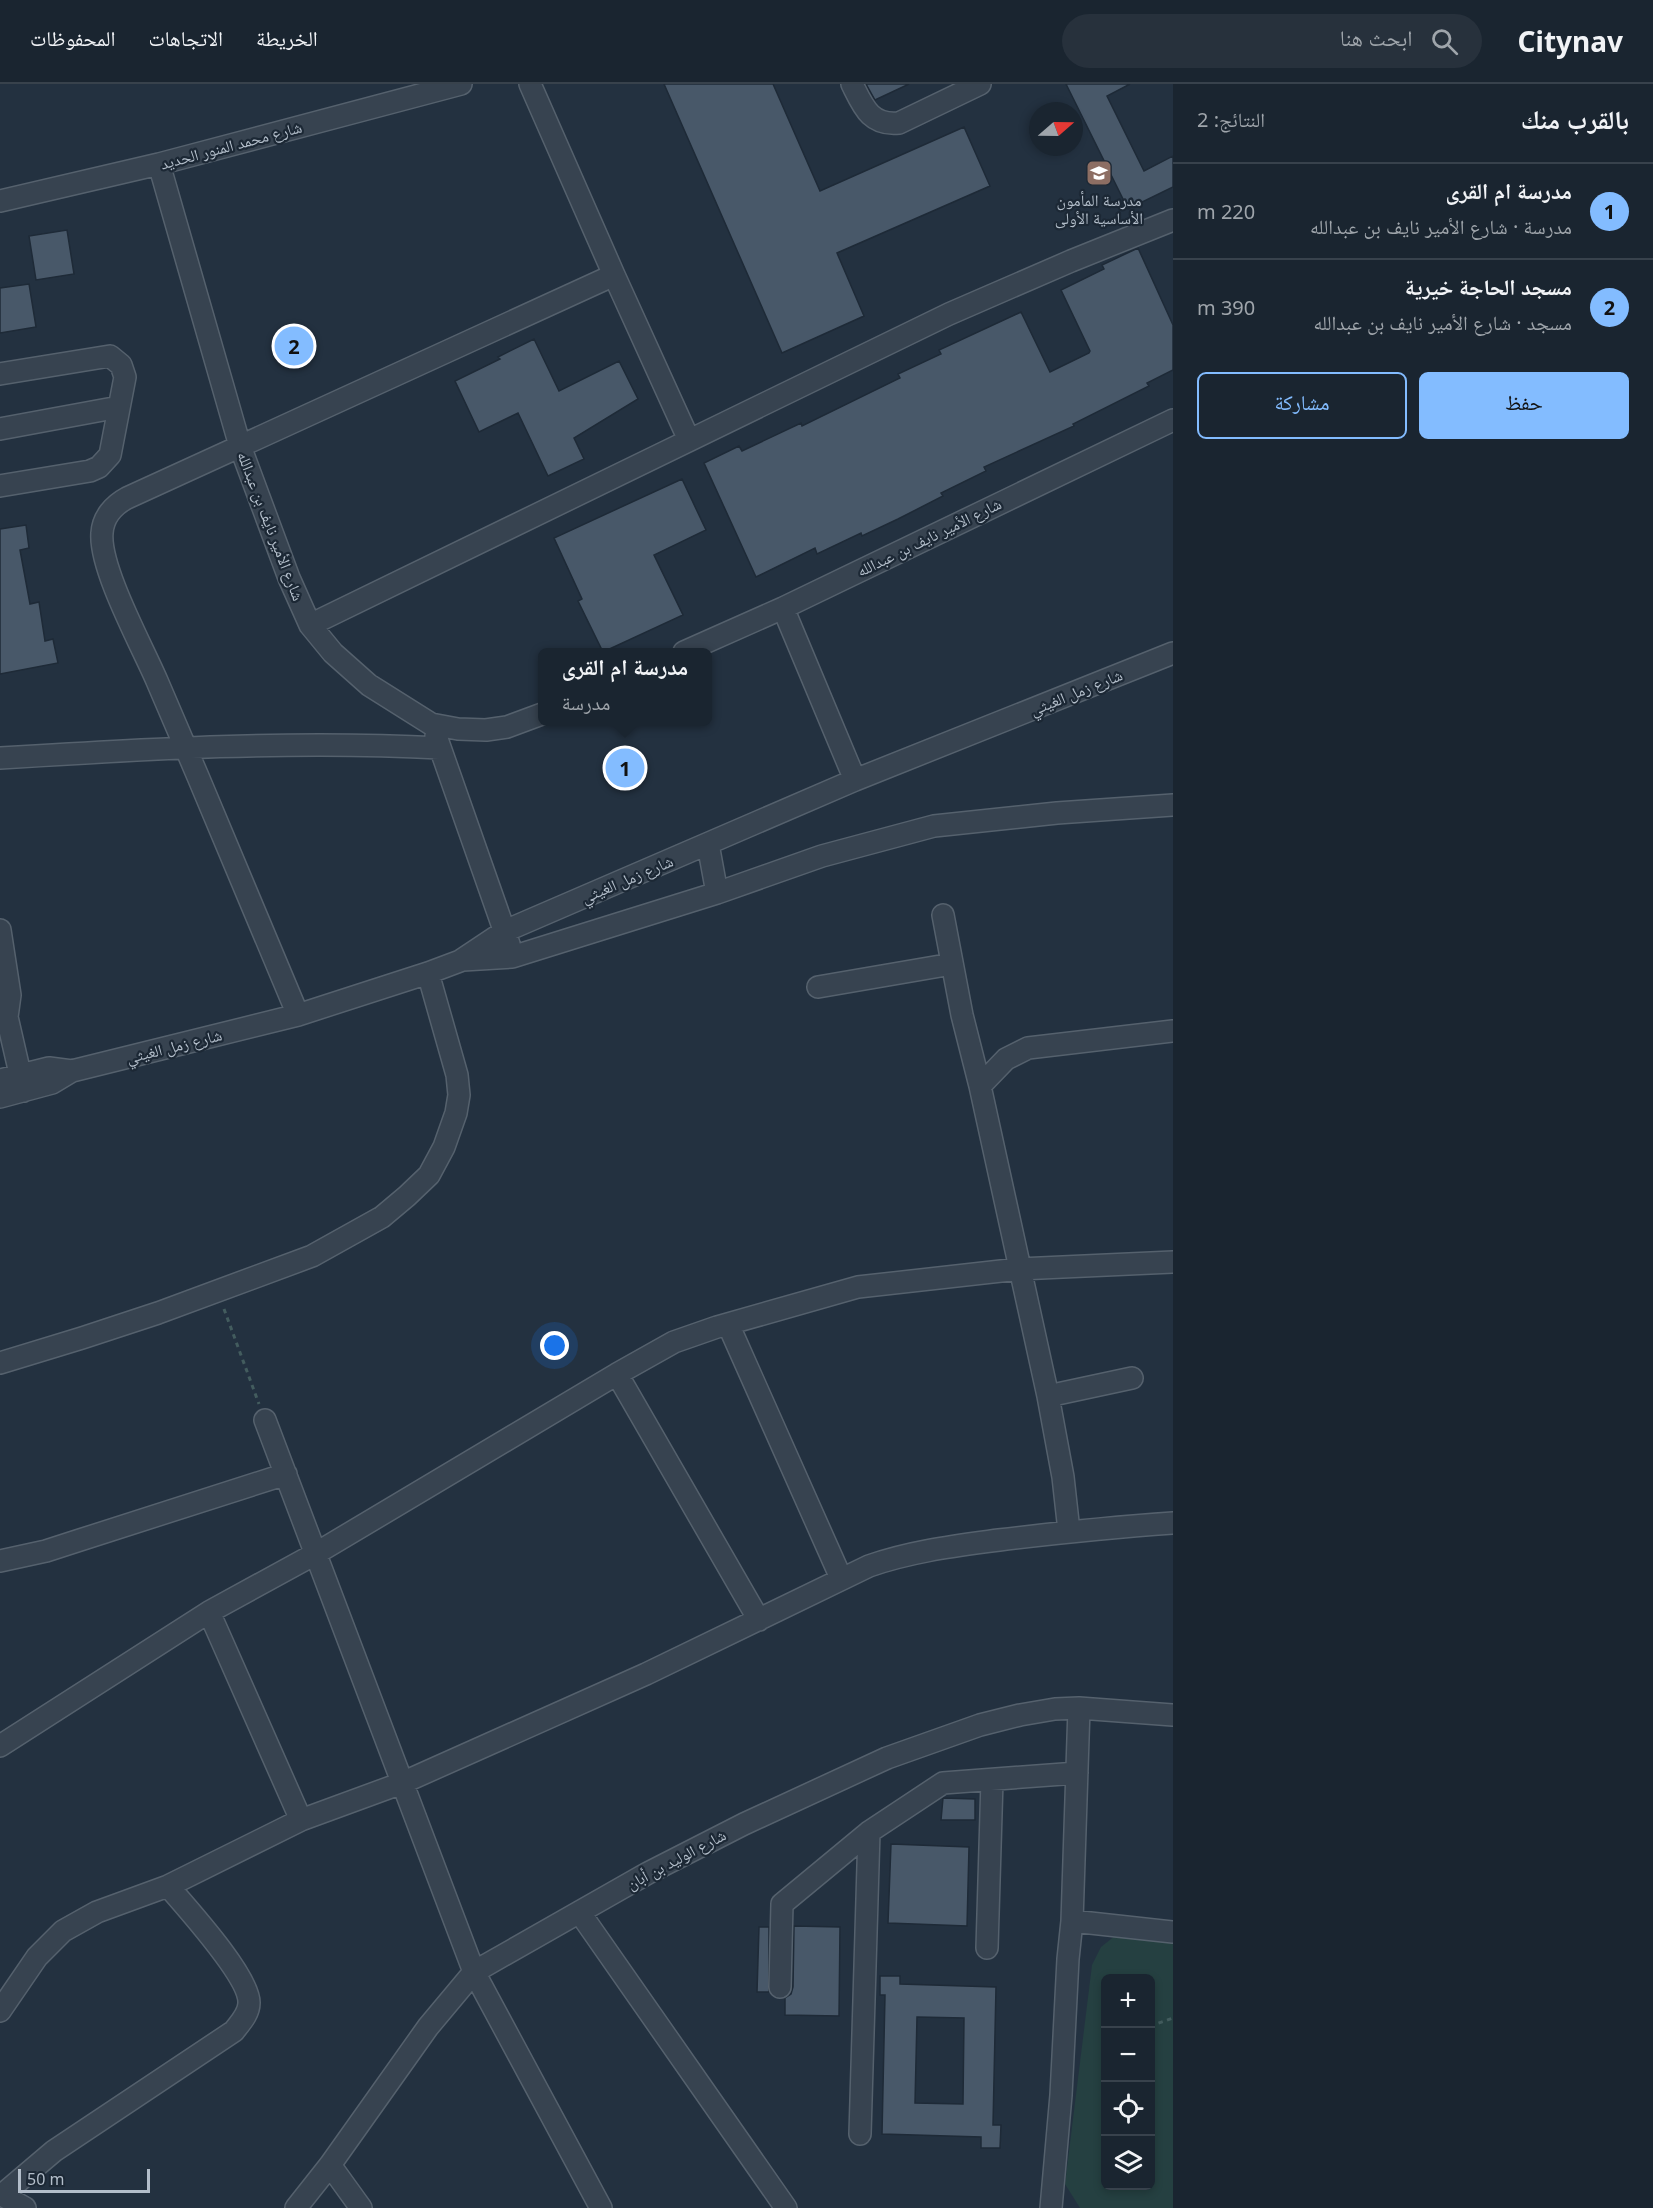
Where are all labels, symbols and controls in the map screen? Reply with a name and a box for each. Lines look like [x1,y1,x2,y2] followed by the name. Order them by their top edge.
[1062,14,1482,68] search box
[1340,22,1413,52] text: ابحث هنا
[1518,22,1623,60] text: Citynav
[30,24,115,52] text: المحفوظات
[148,24,223,52] text: الاتجاهات
[256,24,318,52] text: الخريطة
[1428,25,1461,58] icon: search
[1521,101,1629,137] text: بالقرب منك
[1029,102,1083,156] north arrow
[1197,106,1265,133] text: النتائج: 2
[158,116,304,174] street label: شارع محمد المنور الحديد
[1084,158,1114,188] school or university icon: مدرسة المأمون الأساسية الأولى
[1445,175,1572,205] text: مدرسة ام القرى
[1055,189,1143,229] place label: مدرسة المأمون الأساسية الأولى
[1197,198,1255,225] text: 220 m
[1604,198,1615,225] text: 1
[1310,213,1572,240] text: مدرسة · شارع الأمير نايف بن عبدالله
[1405,271,1572,301] text: مسجد الحاجة خيرية
[1197,294,1255,321] text: 390 m
[1604,294,1615,321] text: 2
[1313,309,1572,336] text: مسجد · شارع الأمير نايف بن عبدالله
[274,324,314,368] pin: 2
[1197,372,1407,439] button: مشاركة
[1419,372,1629,439] button: حفظ
[232,448,310,604] street label: شارع الأمير نايف بن عبدالله
[853,492,1005,582] street label: شارع الأمير نايف بن عبدالله
[538,648,712,726] popup
[562,651,688,681] text: مدرسة ام القرى
[1026,663,1126,722] street label: شارع زمل الغيثي
[562,689,610,716] text: مدرسة
[606,746,644,790] pin: 1
[578,850,677,910] street label: شارع زمل الغيثي
[124,1023,225,1071] street label: شارع زمل الغيثي
[540,1331,569,1360] your location
[622,1824,730,1894] street label: شارع الوليد بن أبان
[1101,1974,1155,2190] map controls
[1101,1974,1155,2028] button: +
[1101,2028,1155,2082] button: −
[1101,2082,1155,2136] button: locate
[1101,2136,1155,2190] button: layers
[18,2166,150,2194] scale bar
[27,2168,64,2190] text: 50 m

